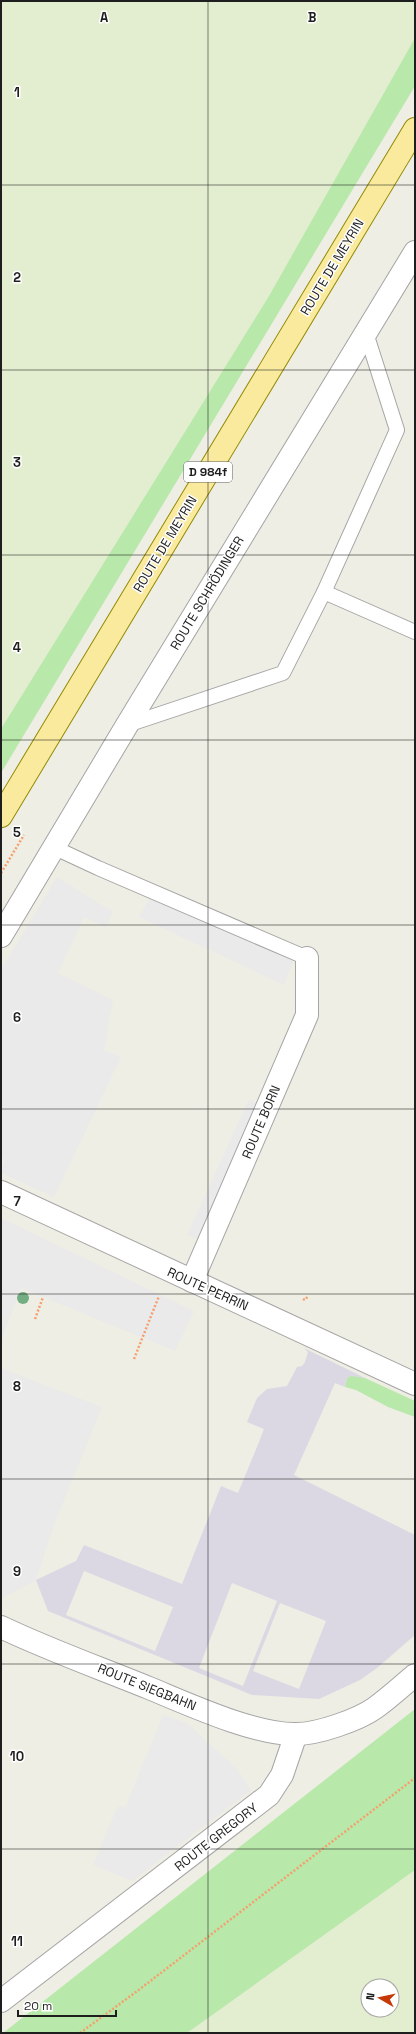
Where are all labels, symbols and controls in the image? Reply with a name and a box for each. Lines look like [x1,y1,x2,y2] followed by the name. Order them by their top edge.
[100,9,109,26] text: A
[308,9,317,26] text: B
[14,84,20,101] text: 1
[296,216,368,318] street label: ROUTE DE MEYRIN
[13,269,21,286] text: 2
[13,454,21,471] text: 3
[184,462,232,482] road number: D 984f
[129,493,201,595] street label: ROUTE DE MEYRIN
[166,533,248,653] street label: ROUTE SCHRÖDINGER
[13,639,21,656] text: 4
[13,824,21,841] text: 5
[13,1009,21,1026] text: 6
[238,1083,284,1161] street label: ROUTE BORN
[13,1193,21,1210] text: 7
[165,1263,251,1315] street label: ROUTE PERRIN
[13,1378,21,1395] text: 8
[13,1563,21,1580] text: 9
[95,1659,199,1715] street label: ROUTE SIEGBAHN
[10,1748,24,1765] text: 10
[171,1799,261,1875] street label: ROUTE GREGORY
[11,1933,23,1950] text: 11
[360,1978,400,2018] north arrow
[18,1992,116,2018] scale bar
[363,1992,378,2001] text: N
[24,1998,52,2014] text: 20 m

